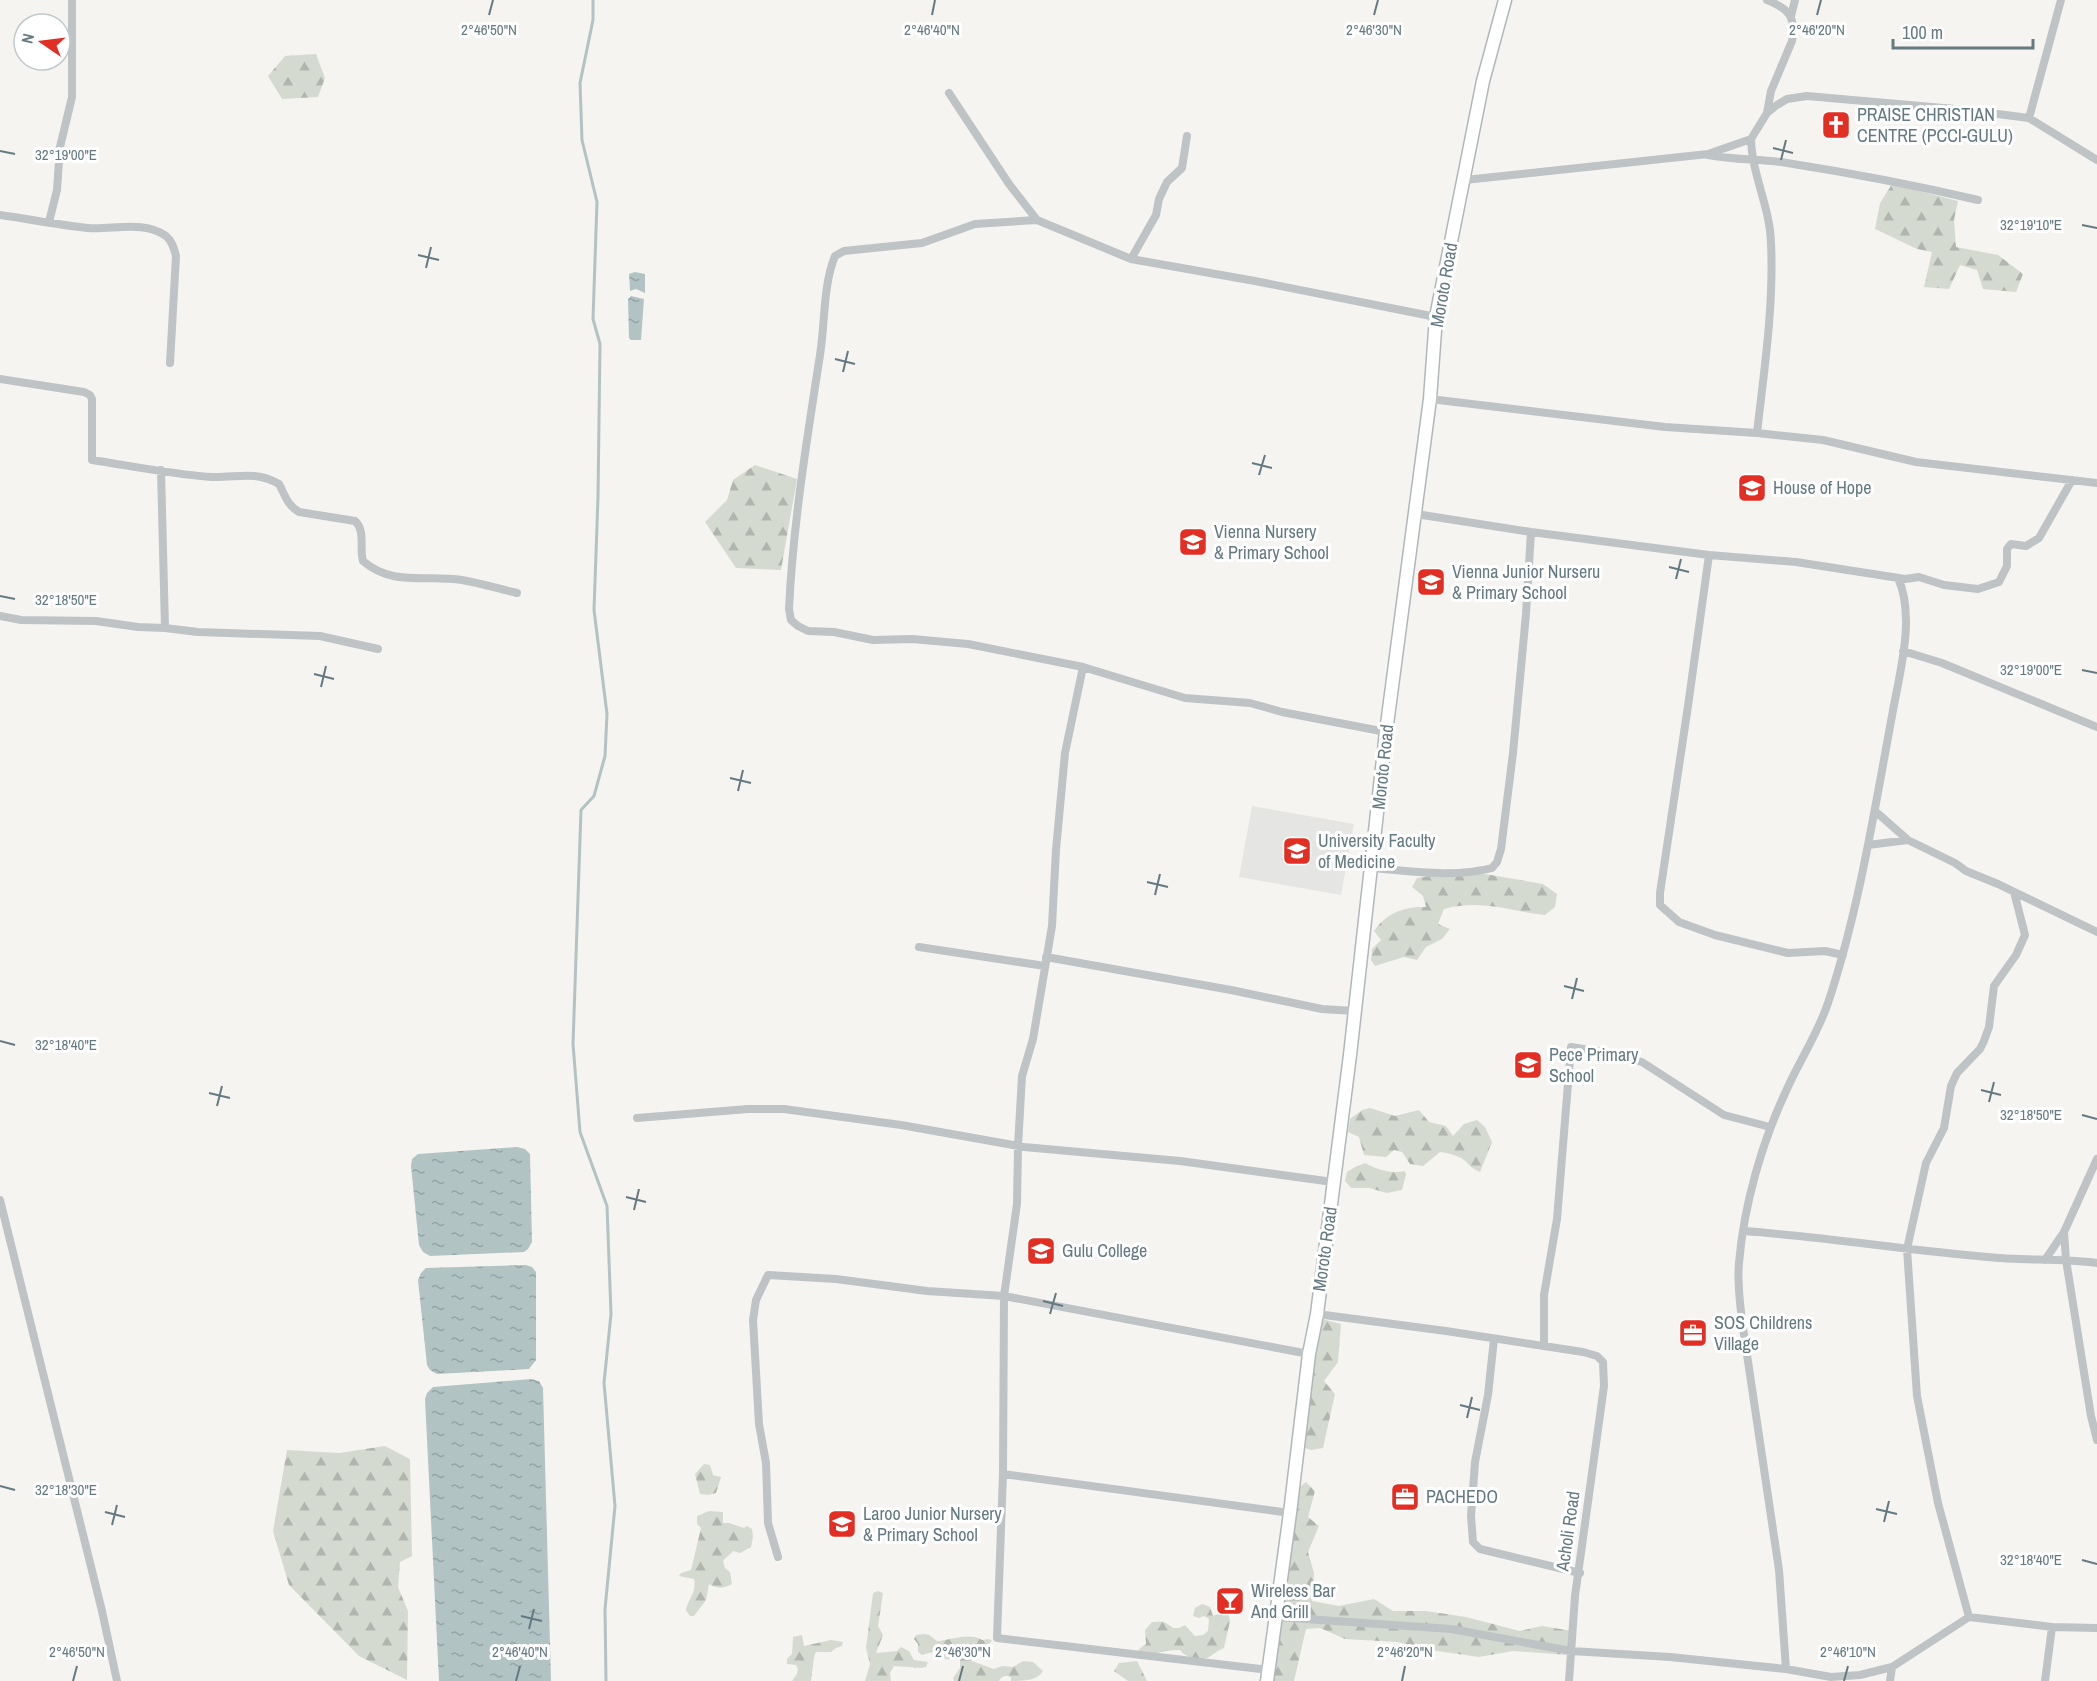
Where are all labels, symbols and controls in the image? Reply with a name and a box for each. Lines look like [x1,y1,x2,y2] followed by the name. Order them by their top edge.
[12,12,72,72] north arrow
[1893,12,2032,50] scale bar
[461,19,517,40] text: 2°46'50"N
[904,19,960,40] text: 2°46'40"N
[1346,19,1402,40] text: 2°46'30"N
[1789,19,1845,40] text: 2°46'20"N
[1902,20,1943,45] text: 100 m
[16,31,39,46] text: N
[1857,102,2013,148] place label: PRAISE CHRISTIAN CENTRE (PCCI-GULU)
[1820,109,1852,141] church icon: PRAISE CHRISTIAN CENTRE (PCCI-GULU)
[35,144,97,165] text: 32°19'00"E
[2000,214,2062,235] text: 32°19'10"E
[1424,241,1463,329] street label: Moroto Road
[1736,472,1768,504] school or university icon: House of Hope
[1773,475,1871,500] place label: House of Hope
[1214,519,1329,565] place label: Vienna Nursery & Primary School
[1177,526,1209,558] school or university icon: Vienna Nursery & Primary School
[1452,559,1600,605] place label: Vienna Junior Nurseru & Primary School
[1415,566,1447,598] school or university icon: Vienna Junior Nurseru & Primary School
[35,589,97,610] text: 32°18'50"E
[2000,659,2062,680] text: 32°19'00"E
[1366,723,1399,811] street label: Moroto Road
[1318,828,1436,874] place label: University Faculty of Medicine
[1281,835,1313,867] school or university icon: University Faculty of Medicine
[35,1034,97,1055] text: 32°18'40"E
[1549,1042,1639,1088] place label: Pece Primary School
[1512,1049,1544,1081] school or university icon: Pece Primary School
[2000,1104,2062,1125] text: 32°18'50"E
[1306,1205,1343,1293] street label: Moroto Road
[1025,1235,1057,1267] school or university icon: Gulu College
[1062,1238,1147,1263] place label: Gulu College
[1714,1310,1812,1356] place label: SOS Childrens Village
[1677,1317,1709,1349] office icon: SOS Childrens Village
[35,1479,97,1500] text: 32°18'30"E
[1389,1481,1421,1513] office icon: PACHEDO
[1426,1484,1498,1509] place label: PACHEDO
[1549,1489,1585,1573] street label: Acholi Road
[863,1501,1002,1547] place label: Laroo Junior Nursery & Primary School
[826,1508,858,1540] school or university icon: Laroo Junior Nursery & Primary School
[2000,1549,2062,1570] text: 32°18'40"E
[1250,1578,1336,1624] place label: Wireless Bar And Grill
[1214,1585,1246,1617] bar icon: Wireless Bar And Grill
[49,1641,105,1662] text: 2°46'50"N
[492,1641,548,1662] text: 2°46'40"N
[935,1641,991,1662] text: 2°46'30"N
[1377,1641,1433,1662] text: 2°46'20"N
[1820,1641,1876,1662] text: 2°46'10"N

